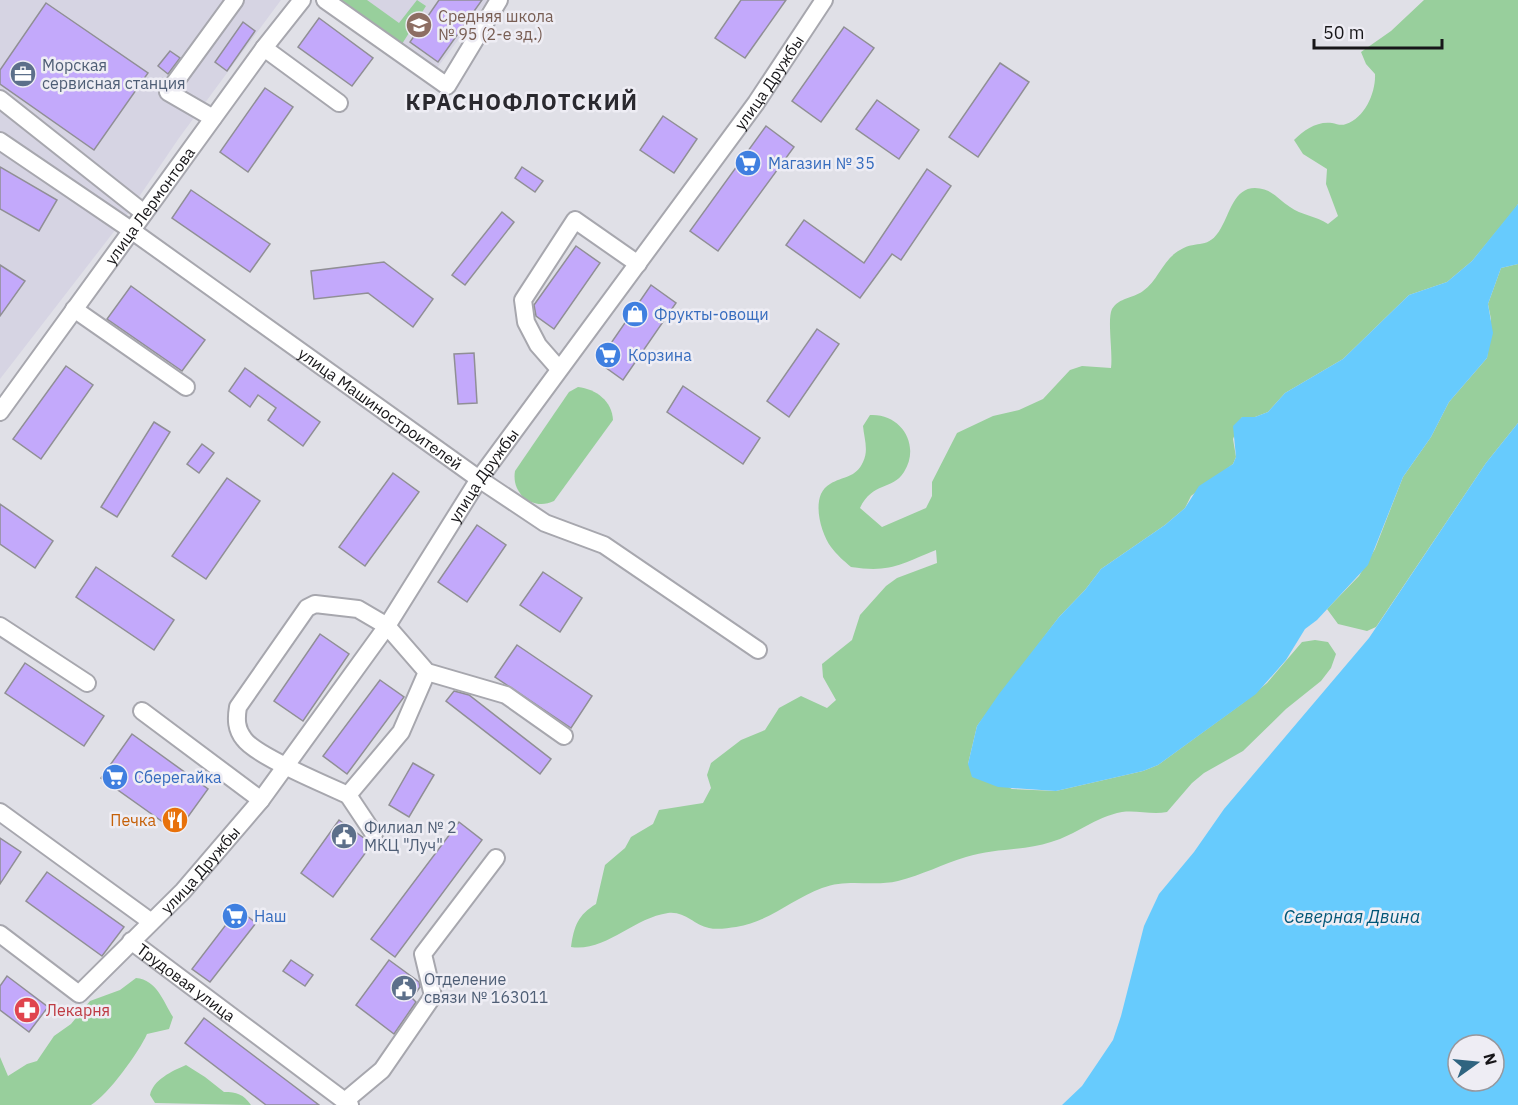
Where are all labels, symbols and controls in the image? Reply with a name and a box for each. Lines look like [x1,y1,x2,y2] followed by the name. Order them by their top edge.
[438,6,554,44] place label: Средняя школа № 95 (2-е зд.)
[404,10,434,40] school or university icon: Средняя школа № 95 (2-е зд.)
[1314,12,1442,50] scale bar
[1323,21,1365,44] text: 50 m
[730,31,808,134] street label: улица Дружбы
[42,55,186,93] place label: Морская сервисная станция
[8,59,38,89] office icon: Морская сервисная станция
[405,87,639,116] district label: КРАСНОФЛОТСКИЙ
[100,142,199,268] street label: улица Лермонтова
[733,148,763,178] supermarket icon: Магазин № 35
[768,153,875,173] place label: Магазин № 35
[620,299,650,329] shop icon: Фрукты-овощи
[654,304,769,324] place label: Фрукты-овощи
[593,340,623,370] supermarket icon: Корзина
[294,343,466,474] street label: улица Машиностроителей
[628,345,692,365] place label: Корзина
[444,425,523,526] street label: улица Дружбы
[100,762,130,792] supermarket icon: Сберегайка
[134,767,222,787] place label: Сберегайка
[160,805,190,835] restaurant icon: Печка
[110,810,156,830] place label: Печка
[364,817,457,855] place label: Филиал № 2 МКЦ "Луч"
[329,821,359,851] public building icon: Филиал № 2 МКЦ "Луч"
[156,822,244,917] street label: улица Дружбы
[220,901,250,931] supermarket icon: Наш
[1284,905,1420,928] water label: Северная Двина
[254,906,287,926] place label: Наш
[133,939,240,1026] street label: Трудовая улица
[424,969,548,1007] place label: Отделение связи № 163011
[389,973,419,1003] public building icon: Отделение связи № 163011
[12,995,42,1025] pharmacy icon: Лекарня
[46,1000,110,1020] place label: Лекарня
[1446,1033,1506,1093] north arrow
[1479,1051,1502,1067] text: N

